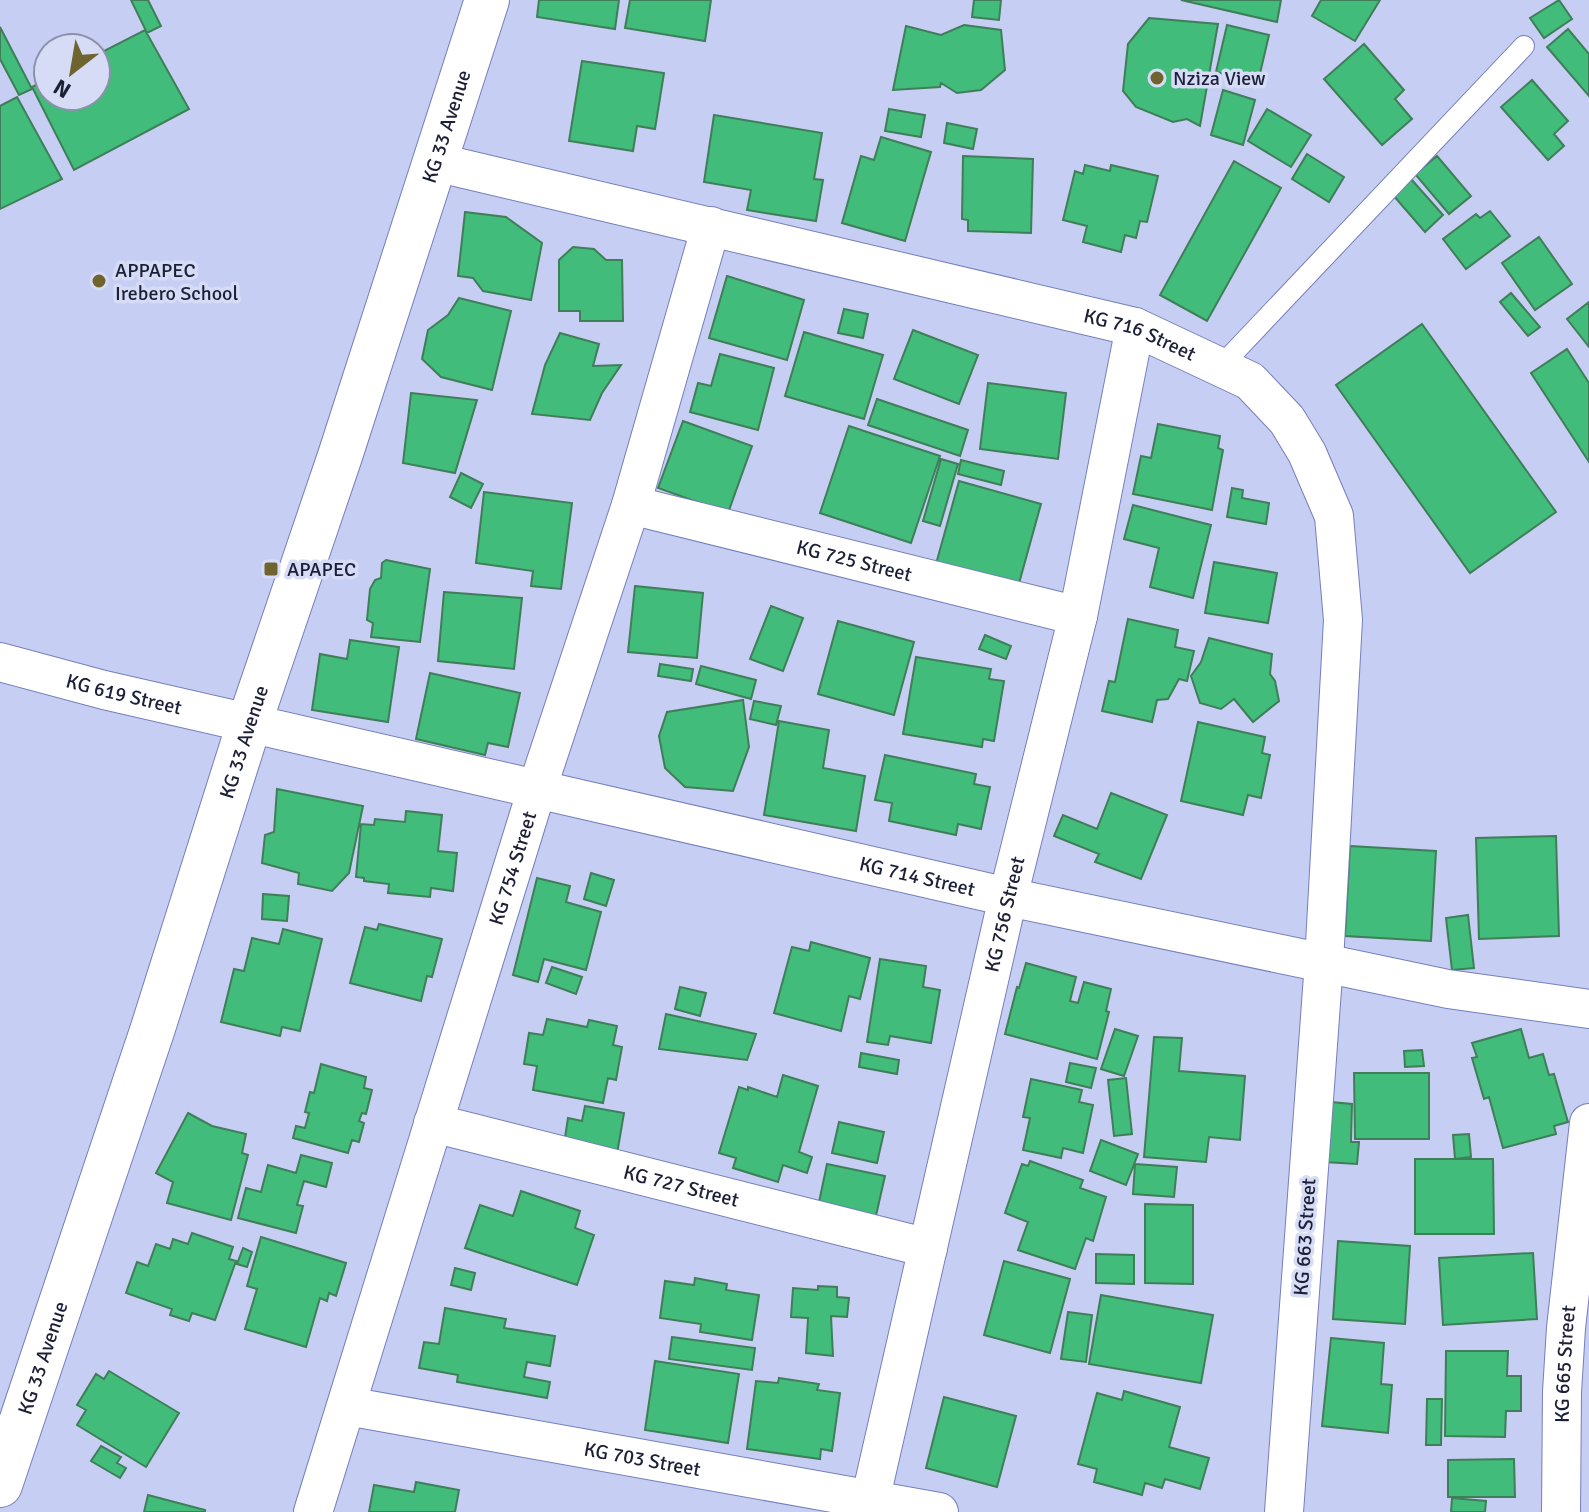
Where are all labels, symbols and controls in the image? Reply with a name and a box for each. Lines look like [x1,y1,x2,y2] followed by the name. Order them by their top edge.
[32,32,112,112] north arrow
[1173,66,1266,91] place label: Nziza View
[416,67,476,186] street label: KG 33 Avenue
[1148,69,1166,87] marker: Nziza View
[48,73,75,104] text: N
[115,258,238,306] place label: APPAPEC Irebero School
[90,272,108,290] marker: APPAPEC Irebero School
[1081,303,1200,366] street label: KG 716 Street
[794,534,914,587] street label: KG 725 Street
[287,557,356,582] place label: APAPEC
[262,560,280,578] marker: APAPEC
[63,668,184,720] street label: KG 619 Street
[214,682,274,802] street label: KG 33 Avenue
[483,808,542,928] street label: KG 754 Street
[857,851,978,902] street label: KG 714 Street
[979,854,1030,974] street label: KG 756 Street
[621,1159,741,1212] street label: KG 727 Street
[1288,1177,1322,1297] street label: KG 663 Street
[12,1298,73,1418] street label: KG 33 Avenue
[1549,1304,1581,1423] street label: KG 665 Street
[582,1436,703,1482] street label: KG 703 Street

